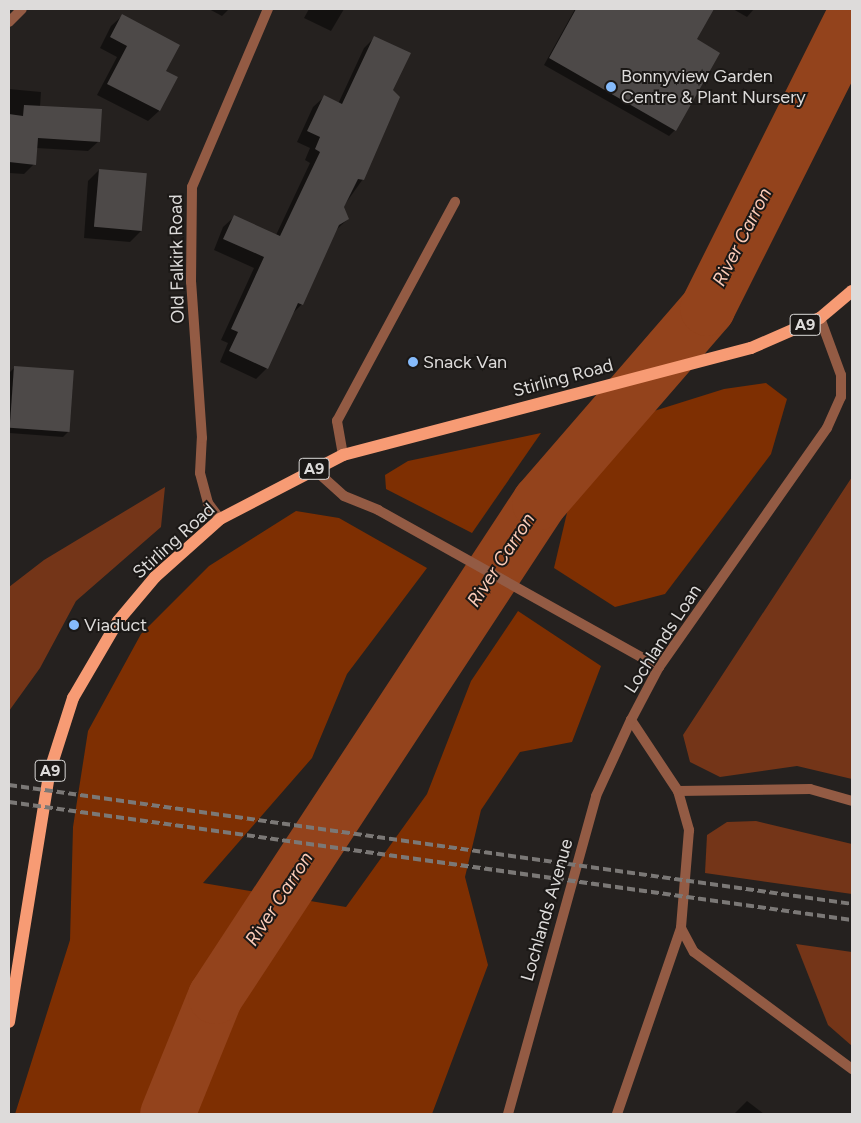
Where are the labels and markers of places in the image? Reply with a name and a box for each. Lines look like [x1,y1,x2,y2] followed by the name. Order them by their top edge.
[621,66,806,108] place label: Bonnyview Garden Centre & Plant Nursery
[605,81,617,93] marker: Bonnyview Garden Centre & Plant Nursery
[423,351,507,373] place label: Snack Van
[407,356,419,368] marker: Snack Van
[84,614,147,636] place label: Viaduct
[68,619,80,631] marker: Viaduct

